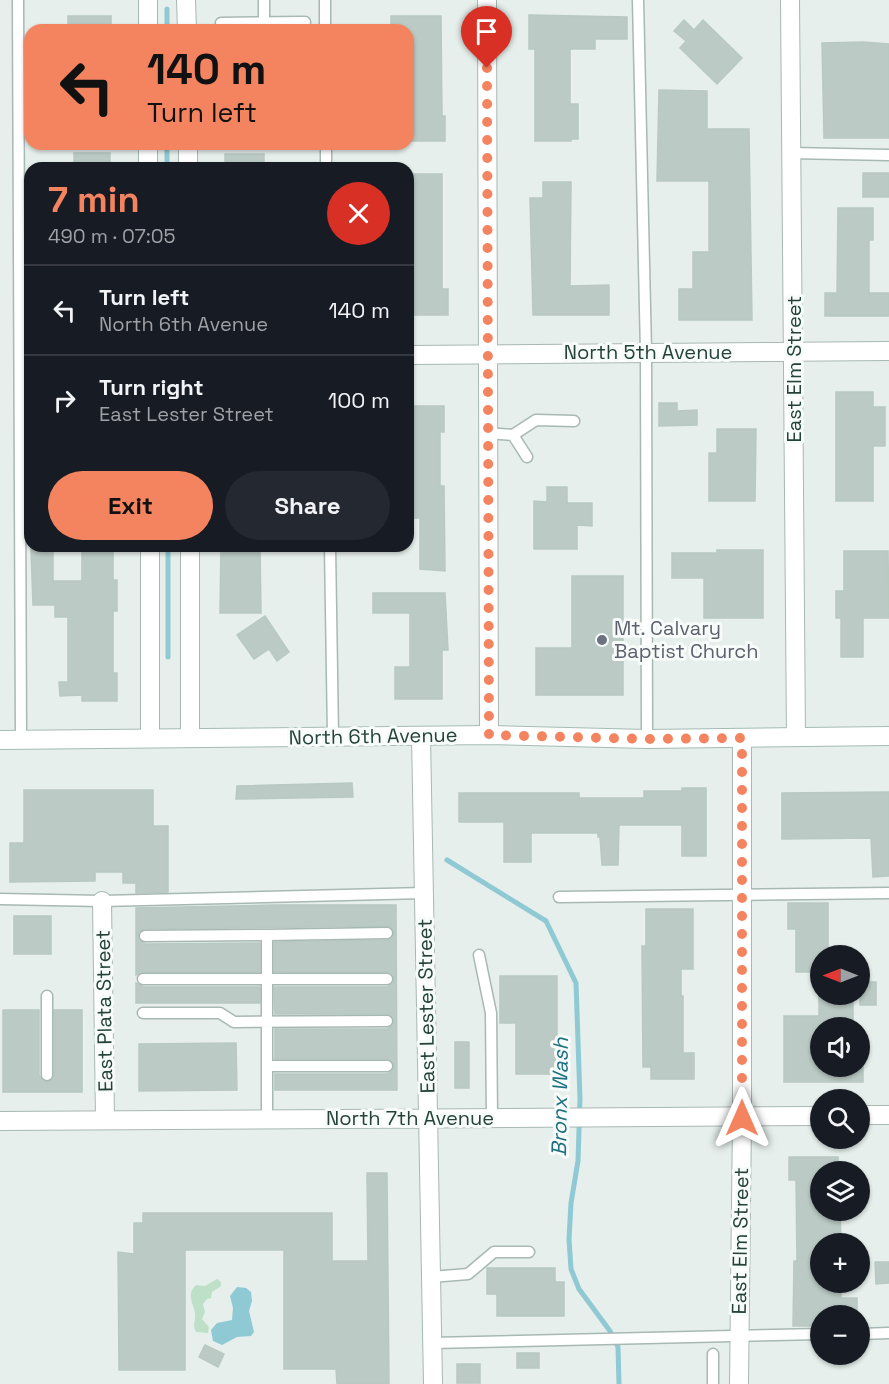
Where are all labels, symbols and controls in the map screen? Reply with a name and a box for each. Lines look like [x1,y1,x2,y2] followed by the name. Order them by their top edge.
[461,6,512,68] pin
[470,15,503,48] icon: arrive
[147,43,266,96] text: 140 m
[48,48,126,126] icon: left
[147,95,257,130] text: Turn left
[48,177,140,223] text: 7 min
[327,182,390,245] button: close
[48,223,176,249] text: 490 m · 07:05
[99,283,189,311] text: Turn left
[48,294,81,327] icon: left
[328,296,390,324] text: 140 m
[781,296,807,442] street label: East Elm Street
[99,311,268,337] text: North 6th Avenue
[564,339,732,365] street label: North 5th Avenue
[99,373,204,401] text: Turn right
[48,384,81,417] icon: right
[328,386,390,414] text: 100 m
[99,401,274,427] text: East Lester Street
[48,471,213,540] button: Exit
[225,471,390,540] button: Share
[614,615,759,664] place label: Mt. Calvary Baptist Church
[595,633,609,647] marker: Mt. Calvary Baptist Church
[288,722,458,750] street label: North 6th Avenue
[411,918,441,1094] street label: East Lester Street
[90,930,118,1092] street label: East Plata Street
[810,945,870,1005] north arrow
[810,945,870,1365] map controls
[810,1017,870,1077] button: sound
[545,1036,574,1157] water label: Bronx Wash
[710,1086,774,1150] position arrow
[810,1089,870,1149] button: search
[326,1105,494,1131] street label: North 7th Avenue
[810,1161,870,1221] button: layers
[726,1167,754,1315] street label: East Elm Street
[810,1233,870,1293] button: +
[810,1305,870,1365] button: −

